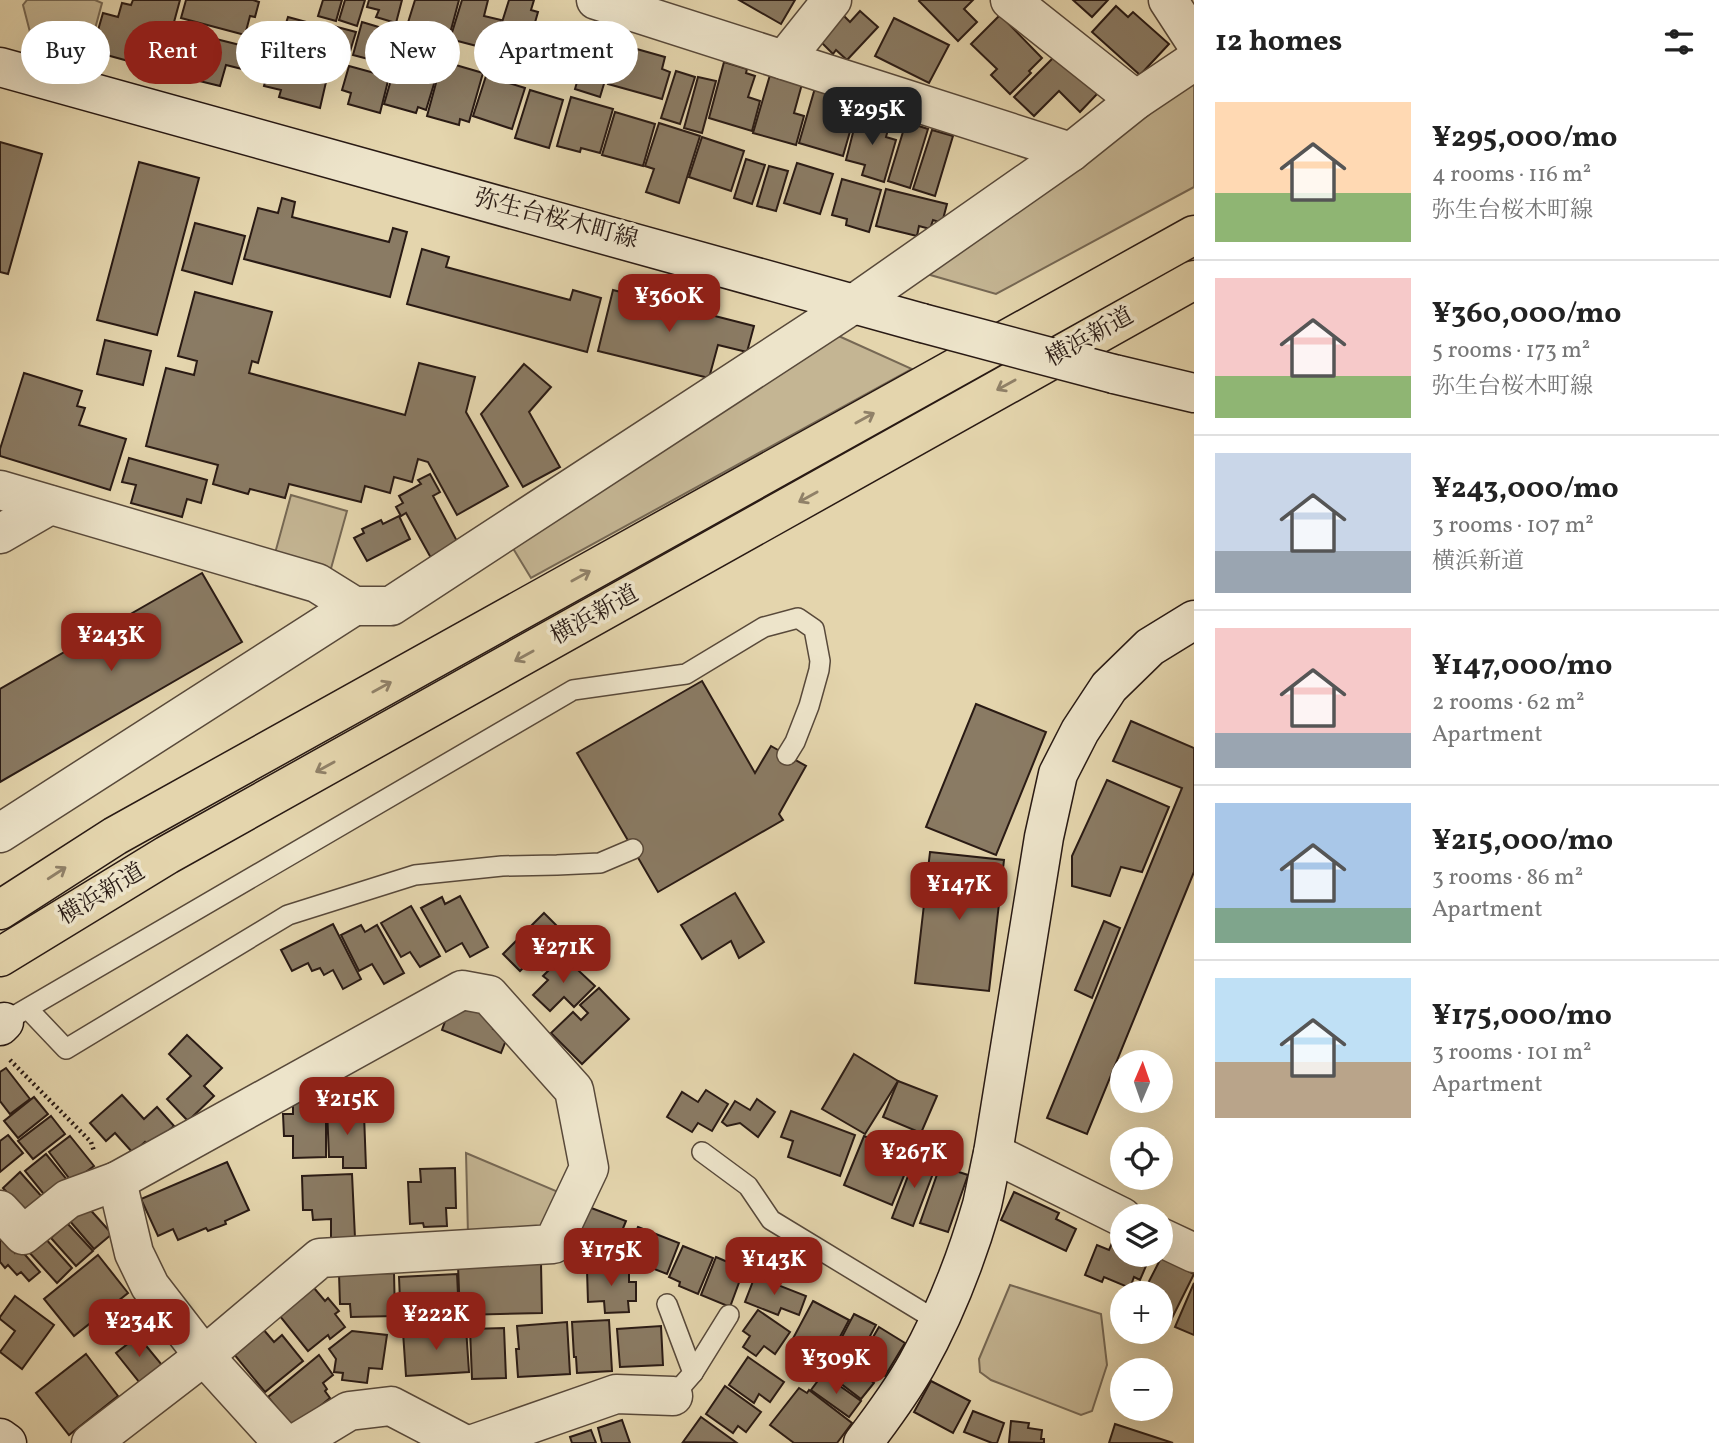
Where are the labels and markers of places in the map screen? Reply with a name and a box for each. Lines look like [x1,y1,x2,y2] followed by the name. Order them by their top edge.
[823,88,921,147] pin: ¥295K
[620,274,718,334] pin: ¥360K
[62,614,160,673] pin: ¥243K
[910,862,1008,922] pin: ¥147K
[514,926,612,985] pin: ¥271K
[298,1078,396,1137] pin: ¥215K
[865,1130,963,1190] pin: ¥267K
[562,1228,660,1288] pin: ¥175K
[725,1238,823,1297] pin: ¥143K
[387,1292,485,1352] pin: ¥222K
[90,1300,188,1359] pin: ¥234K
[787,1336,885,1396] pin: ¥309K

